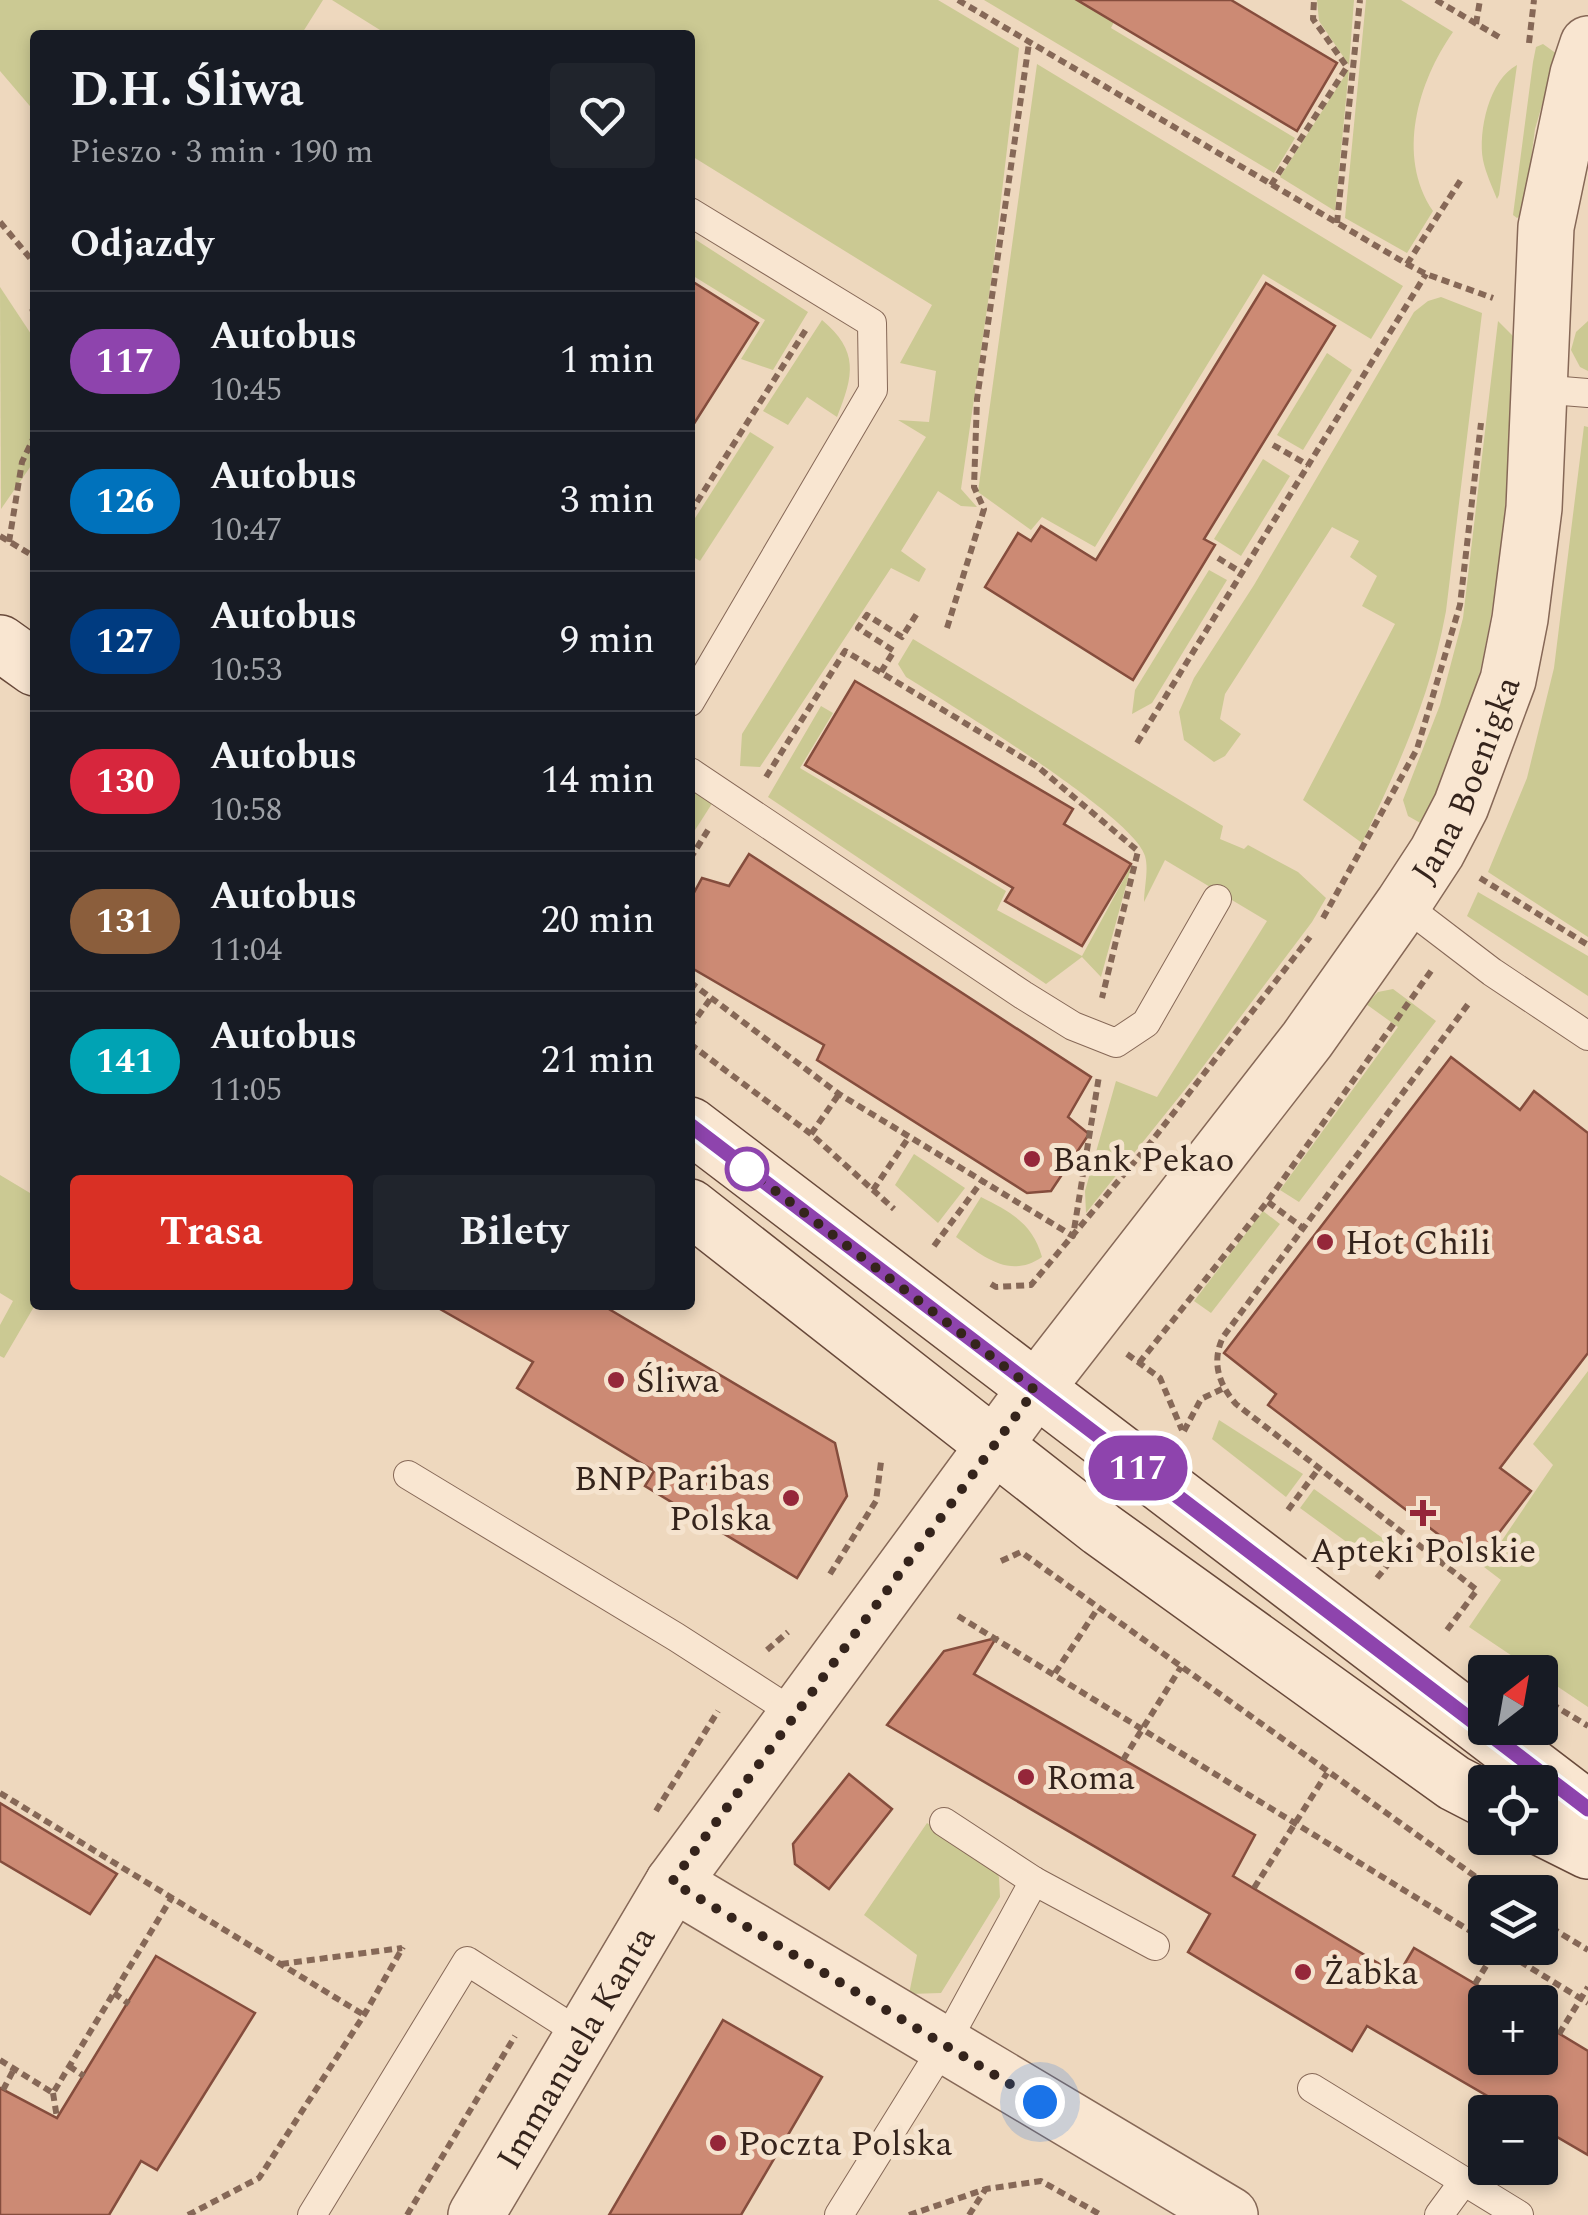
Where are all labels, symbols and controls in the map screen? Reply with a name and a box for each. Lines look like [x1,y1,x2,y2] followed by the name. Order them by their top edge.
[70,54,304,127] text: D.H. Śliwa
[550,63,655,168] button: heart
[70,128,373,177] text: Pieszo · 3 min · 190 m
[70,216,214,274] text: Odjazdy
[210,308,357,366] text: Autobus
[560,332,655,390] text: 1 min
[96,335,154,388] text: 117
[210,366,282,415] text: 10:45
[210,448,357,506] text: Autobus
[560,472,655,530] text: 3 min
[96,475,154,528] text: 126
[210,506,282,555] text: 10:47
[210,588,357,646] text: Autobus
[560,612,655,670] text: 9 min
[96,615,154,668] text: 127
[210,646,282,695] text: 10:53
[1398,669,1535,894] street label: Jana Boenigka
[210,728,357,786] text: Autobus
[541,752,655,810] text: 14 min
[96,755,154,808] text: 130
[210,786,282,835] text: 10:58
[210,868,357,926] text: Autobus
[541,892,655,950] text: 20 min
[96,895,154,948] text: 131
[210,926,282,975] text: 11:04
[210,1008,357,1066] text: Autobus
[541,1032,655,1090] text: 21 min
[96,1035,154,1088] text: 141
[210,1066,282,1115] text: 11:05
[1052,1134,1234,1187] place label: Bank Pekao
[726,1148,768,1190] unlabelled marker
[1021,1148,1043,1170] marker: Bank Pekao
[70,1175,353,1290] button: Trasa
[373,1175,655,1290] button: Bilety
[1345,1217,1491,1270] place label: Hot Chili
[1314,1231,1336,1253] marker: Hot Chili
[636,1355,719,1408] place label: Śliwa
[605,1369,627,1391] marker: Śliwa
[1080,1436,1196,1500] line badge: 117
[1109,1442,1167,1495] text: 117
[574,1453,771,1546] place label: BNP Paribas Polska
[780,1487,802,1509] marker: BNP Paribas Polska
[1412,1502,1434,1524] marker: Apteki Polskie
[1310,1525,1536,1578] place label: Apteki Polskie
[1468,1655,1558,1745] north arrow
[1468,1655,1558,2185] map controls
[1046,1752,1135,1805] place label: Roma
[1468,1765,1558,1855] button: locate
[1015,1766,1037,1788] marker: Roma
[1468,1875,1558,1965] button: layers
[484,1916,670,2180] street label: Immanuela Kanta
[1323,1947,1418,2000] place label: Żabka
[1292,1961,1314,1983] marker: Żabka
[1468,1985,1558,2075] button: +
[1015,2077,1065,2127] your location
[1468,2095,1558,2185] button: −
[738,2118,953,2171] place label: Poczta Polska
[707,2132,729,2154] marker: Poczta Polska

